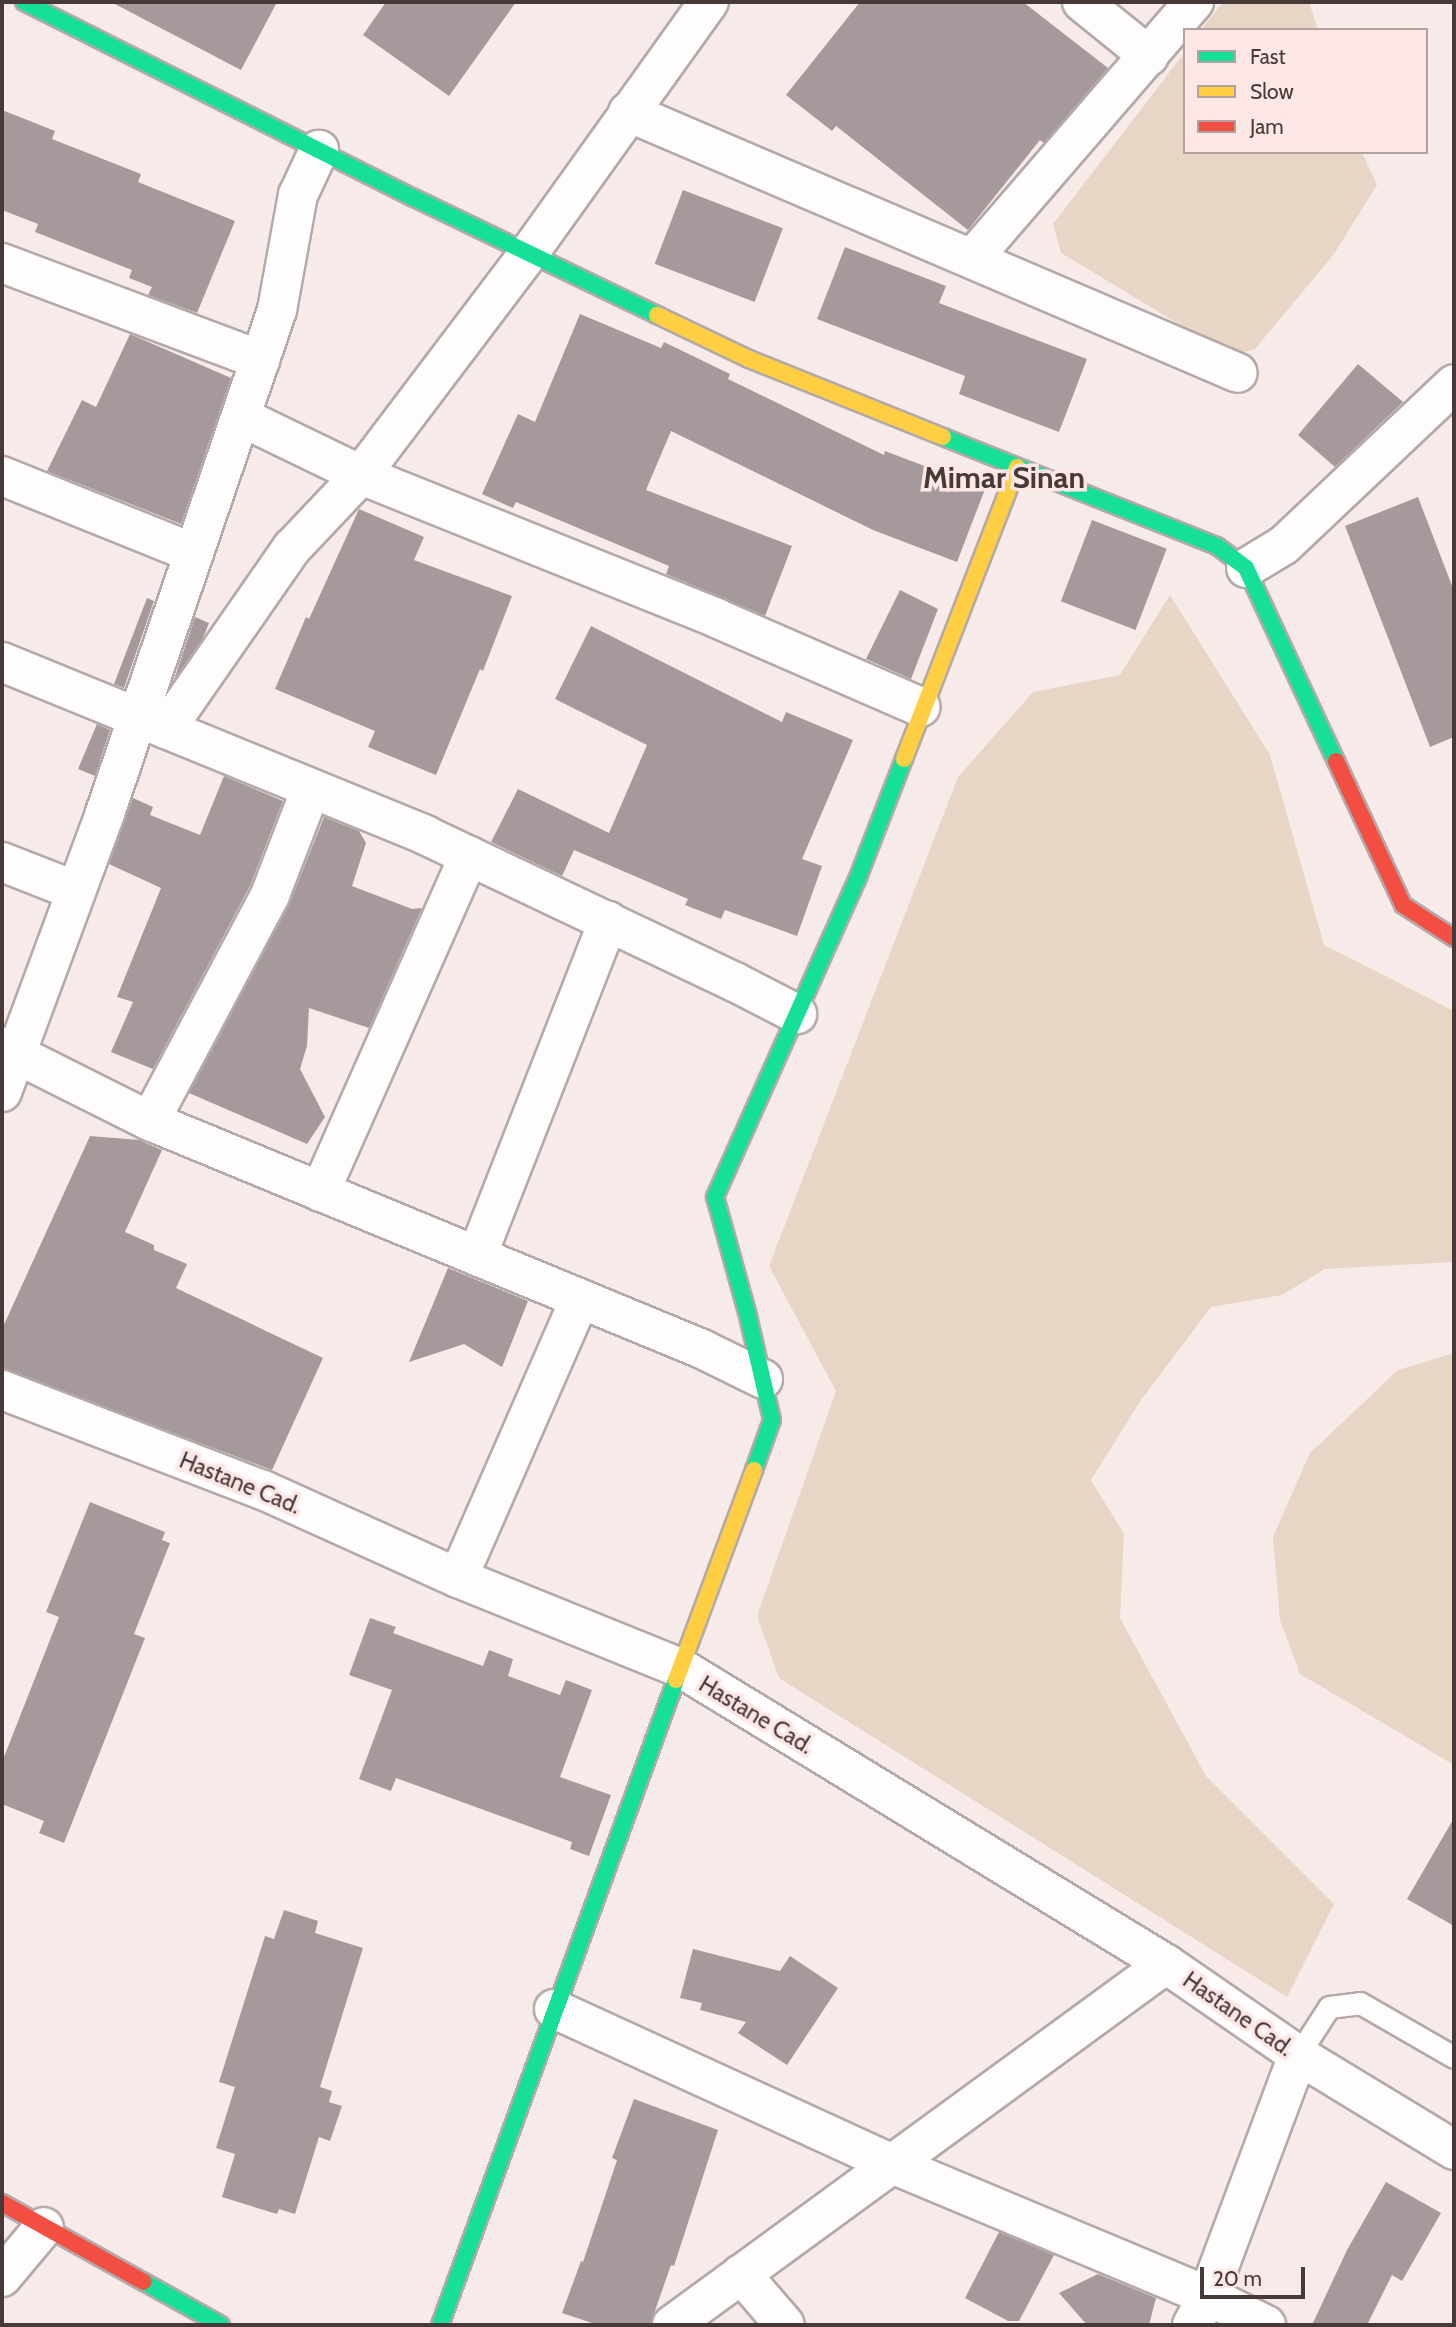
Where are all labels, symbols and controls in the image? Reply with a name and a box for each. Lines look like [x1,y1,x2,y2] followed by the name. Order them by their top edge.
[1183,28,1428,154] legend
[1250,44,1286,69] text: Fast
[1250,79,1294,104] text: Slow
[1250,114,1284,139] text: Jam
[923,460,1085,496] district label: Mimar Sinan
[176,1446,304,1520] street label: Hastane Cad.
[694,1670,818,1760] street label: Hastane Cad.
[1178,1966,1298,2062] street label: Hastane Cad.
[1204,2254,1309,2298] scale bar
[1213,2266,1262,2291] text: 20 m

